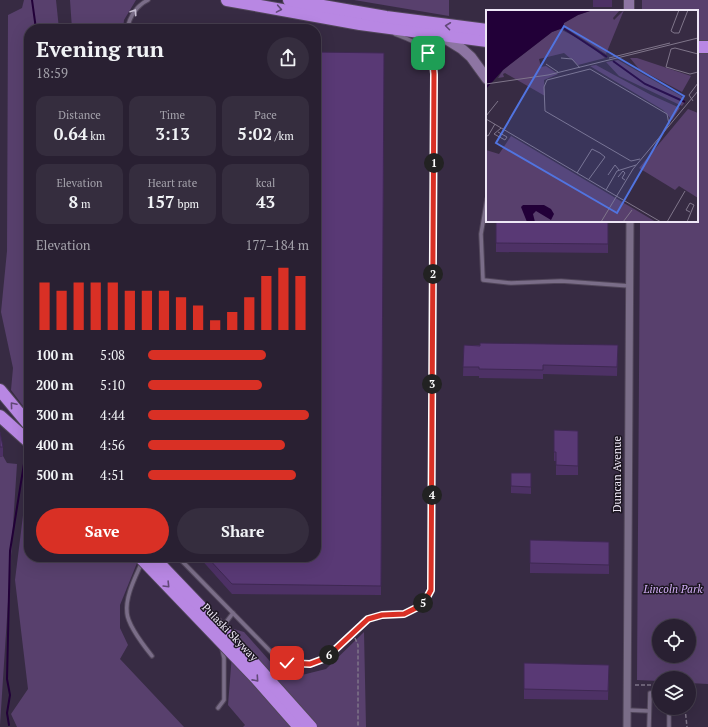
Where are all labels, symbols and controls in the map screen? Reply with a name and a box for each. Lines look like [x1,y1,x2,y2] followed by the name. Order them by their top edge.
[276,5,282,13] one-way arrow
[130,10,137,17] one-way arrow
[486,10,698,222] inset map
[445,22,451,31] one-way arrow
[36,34,164,63] text: Evening run
[411,36,445,70] pin
[267,37,309,79] button: share
[417,42,439,64] icon: arrive
[36,64,68,82] text: 18:59
[58,108,101,122] text: Distance
[160,108,185,122] text: Time
[254,108,277,122] text: Pace
[54,122,88,145] text: 0.64
[155,122,190,145] text: 3:13
[237,122,272,145] text: 5:02
[88,129,105,143] text: km
[272,129,294,143] text: /km
[424,153,444,173] pin: 1
[431,156,437,170] text: 1
[56,176,103,190] text: Elevation
[148,176,197,190] text: Heart rate
[256,176,275,190] text: kcal
[69,190,78,213] text: 8
[146,190,175,213] text: 157
[256,190,275,213] text: 43
[78,197,90,211] text: m
[175,197,199,211] text: bpm
[36,236,91,254] text: Elevation
[246,236,309,254] text: 177–184 m
[423,264,443,284] pin: 2
[430,267,436,281] text: 2
[36,346,74,364] text: 100 m
[100,346,125,364] text: 5:08
[422,374,442,394] pin: 3
[36,376,74,394] text: 200 m
[100,376,125,394] text: 5:10
[429,377,435,391] text: 3
[10,403,17,410] one-way arrow
[36,406,74,424] text: 300 m
[100,406,125,424] text: 4:44
[610,435,624,512] street label: Duncan Avenue
[36,436,74,454] text: 400 m
[100,436,125,454] text: 4:56
[36,466,74,484] text: 500 m
[100,466,125,484] text: 4:51
[422,485,442,505] pin: 4
[429,488,435,502] text: 4
[36,508,169,554] button: Save
[177,508,309,554] button: Share
[162,580,170,588] one-way arrow
[643,582,703,596] park label: Lincoln Park
[413,593,433,613] pin: 5
[420,596,426,610] text: 5
[199,600,261,664] street label: Pulaski Skyway
[652,619,696,715] map controls
[652,619,696,663] button: locate
[319,645,339,665] pin: 6
[270,646,304,680] pin
[326,648,332,662] text: 6
[276,652,298,674] icon: check
[652,671,696,715] button: layers
[252,675,259,682] one-way arrow

